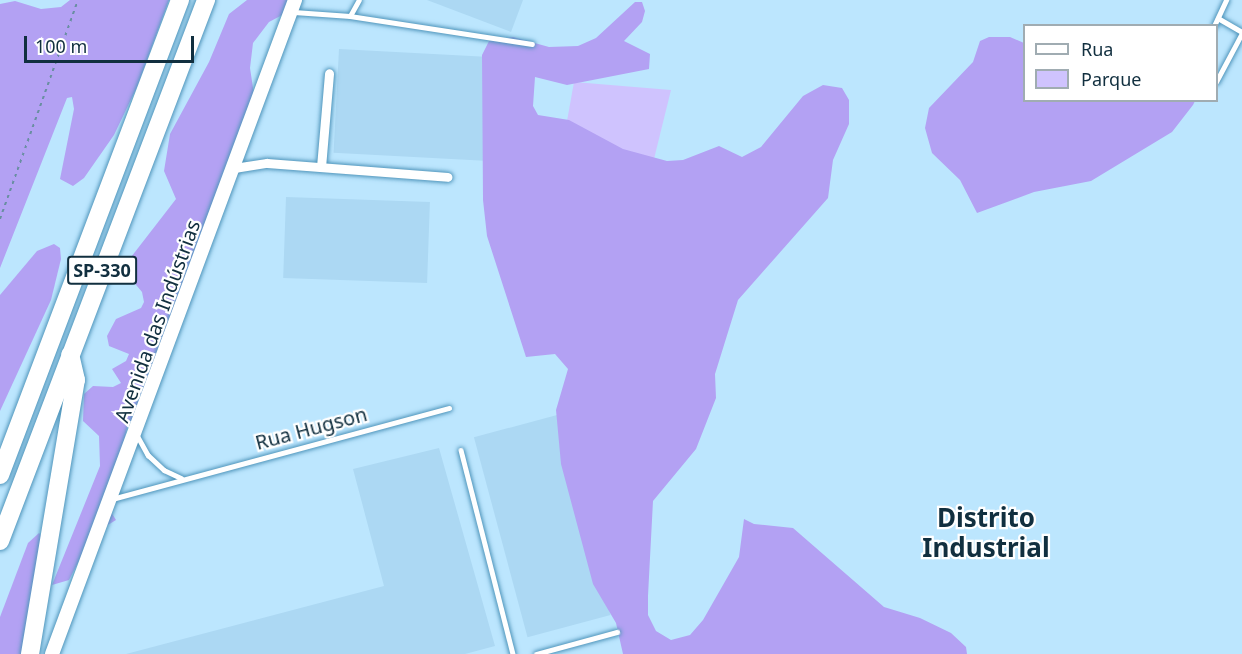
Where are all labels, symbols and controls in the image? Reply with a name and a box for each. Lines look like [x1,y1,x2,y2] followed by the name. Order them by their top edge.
[27,24,196,62] scale bar
[1023,24,1218,102] legend
[35,34,87,58] text: 100 m
[1081,37,1113,61] text: Rua
[1081,67,1141,91] text: Parque
[109,217,205,425] street label: Avenida das Indústrias
[66,255,138,285] road number: SP-330
[252,402,370,454] street label: Rua Hugson
[922,502,1050,564] district label: Distrito Industrial

